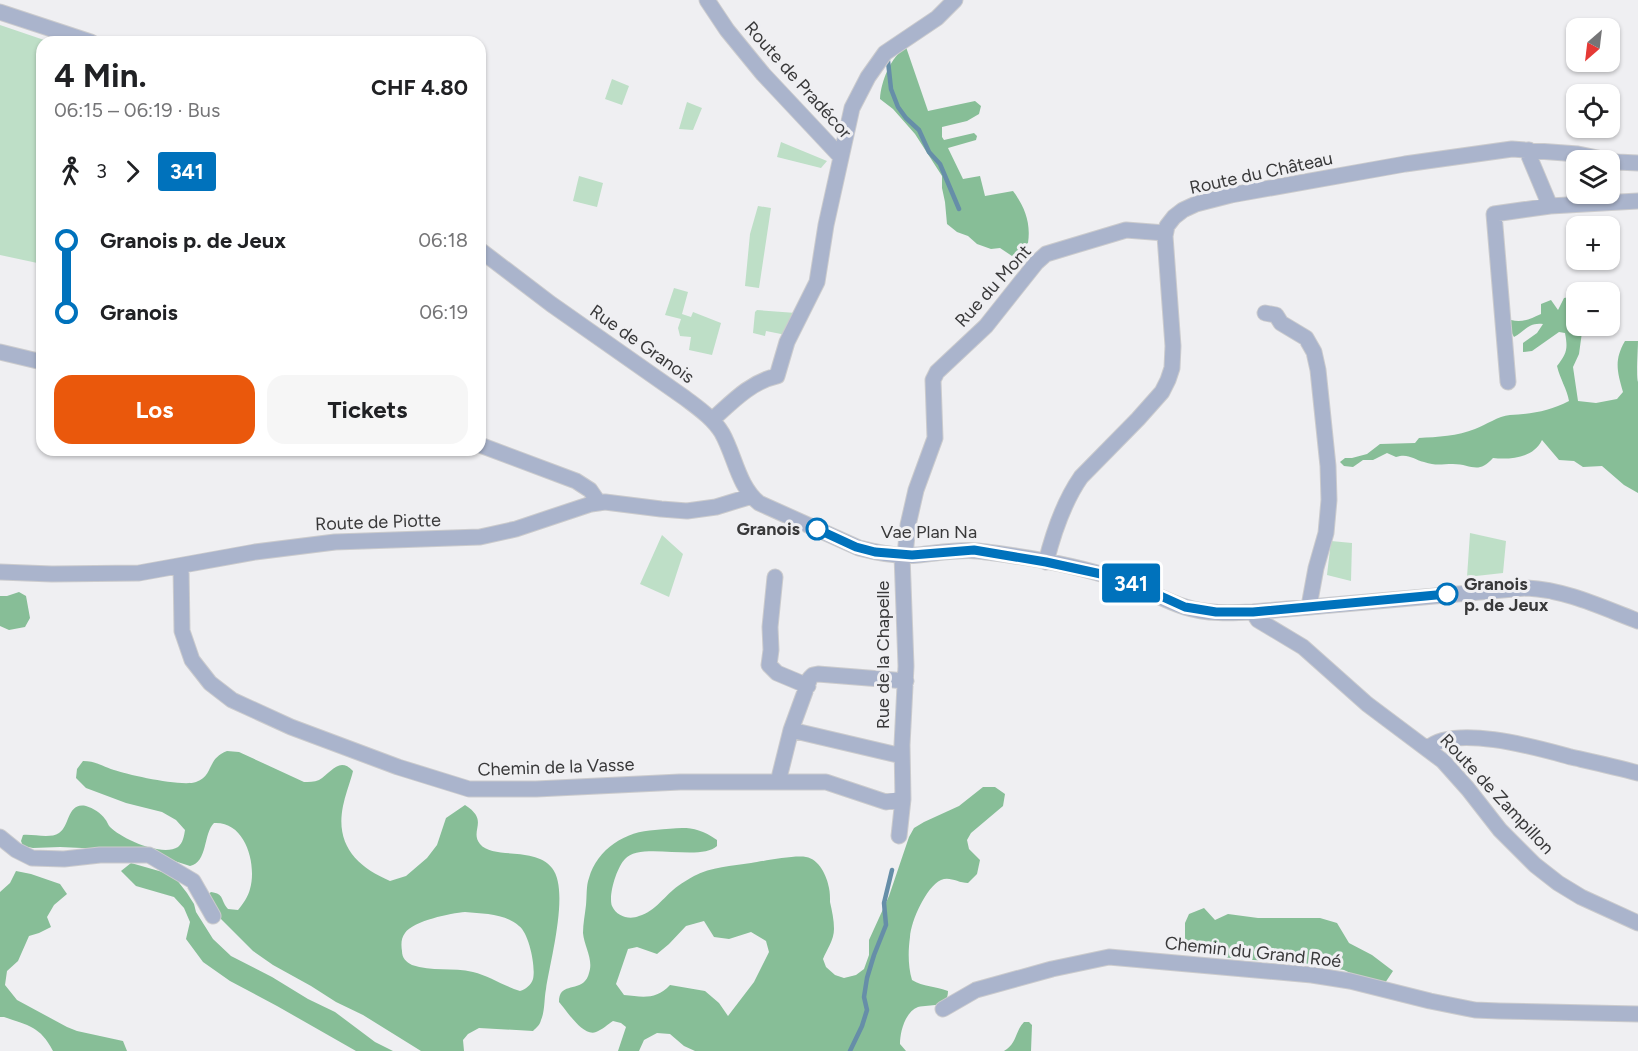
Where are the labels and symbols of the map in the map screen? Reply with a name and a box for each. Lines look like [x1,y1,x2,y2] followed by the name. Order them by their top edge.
[740,17,856,143] street label: Route de Pradécor
[1566,18,1620,72] north arrow
[1187,147,1335,199] street label: Route du Château
[950,240,1036,332] street label: Rue du Mont
[586,300,698,388] street label: Rue de Granois
[315,509,442,535] street label: Route de Piotte
[736,518,801,540] place label: Granois
[806,518,828,540] marker: Granois
[881,521,977,543] street label: Vae Plan Na
[1096,564,1166,602] line badge: 341
[1464,573,1549,616] place label: Granois p. de Jeux
[872,581,894,729] street label: Rue de la Chapelle
[1436,583,1458,605] marker: Granois p. de Jeux
[1435,729,1559,859] street label: Route de Zampillon
[477,753,635,781] street label: Chemin de la Vasse
[1164,932,1343,972] street label: Chemin du Grand Roé

